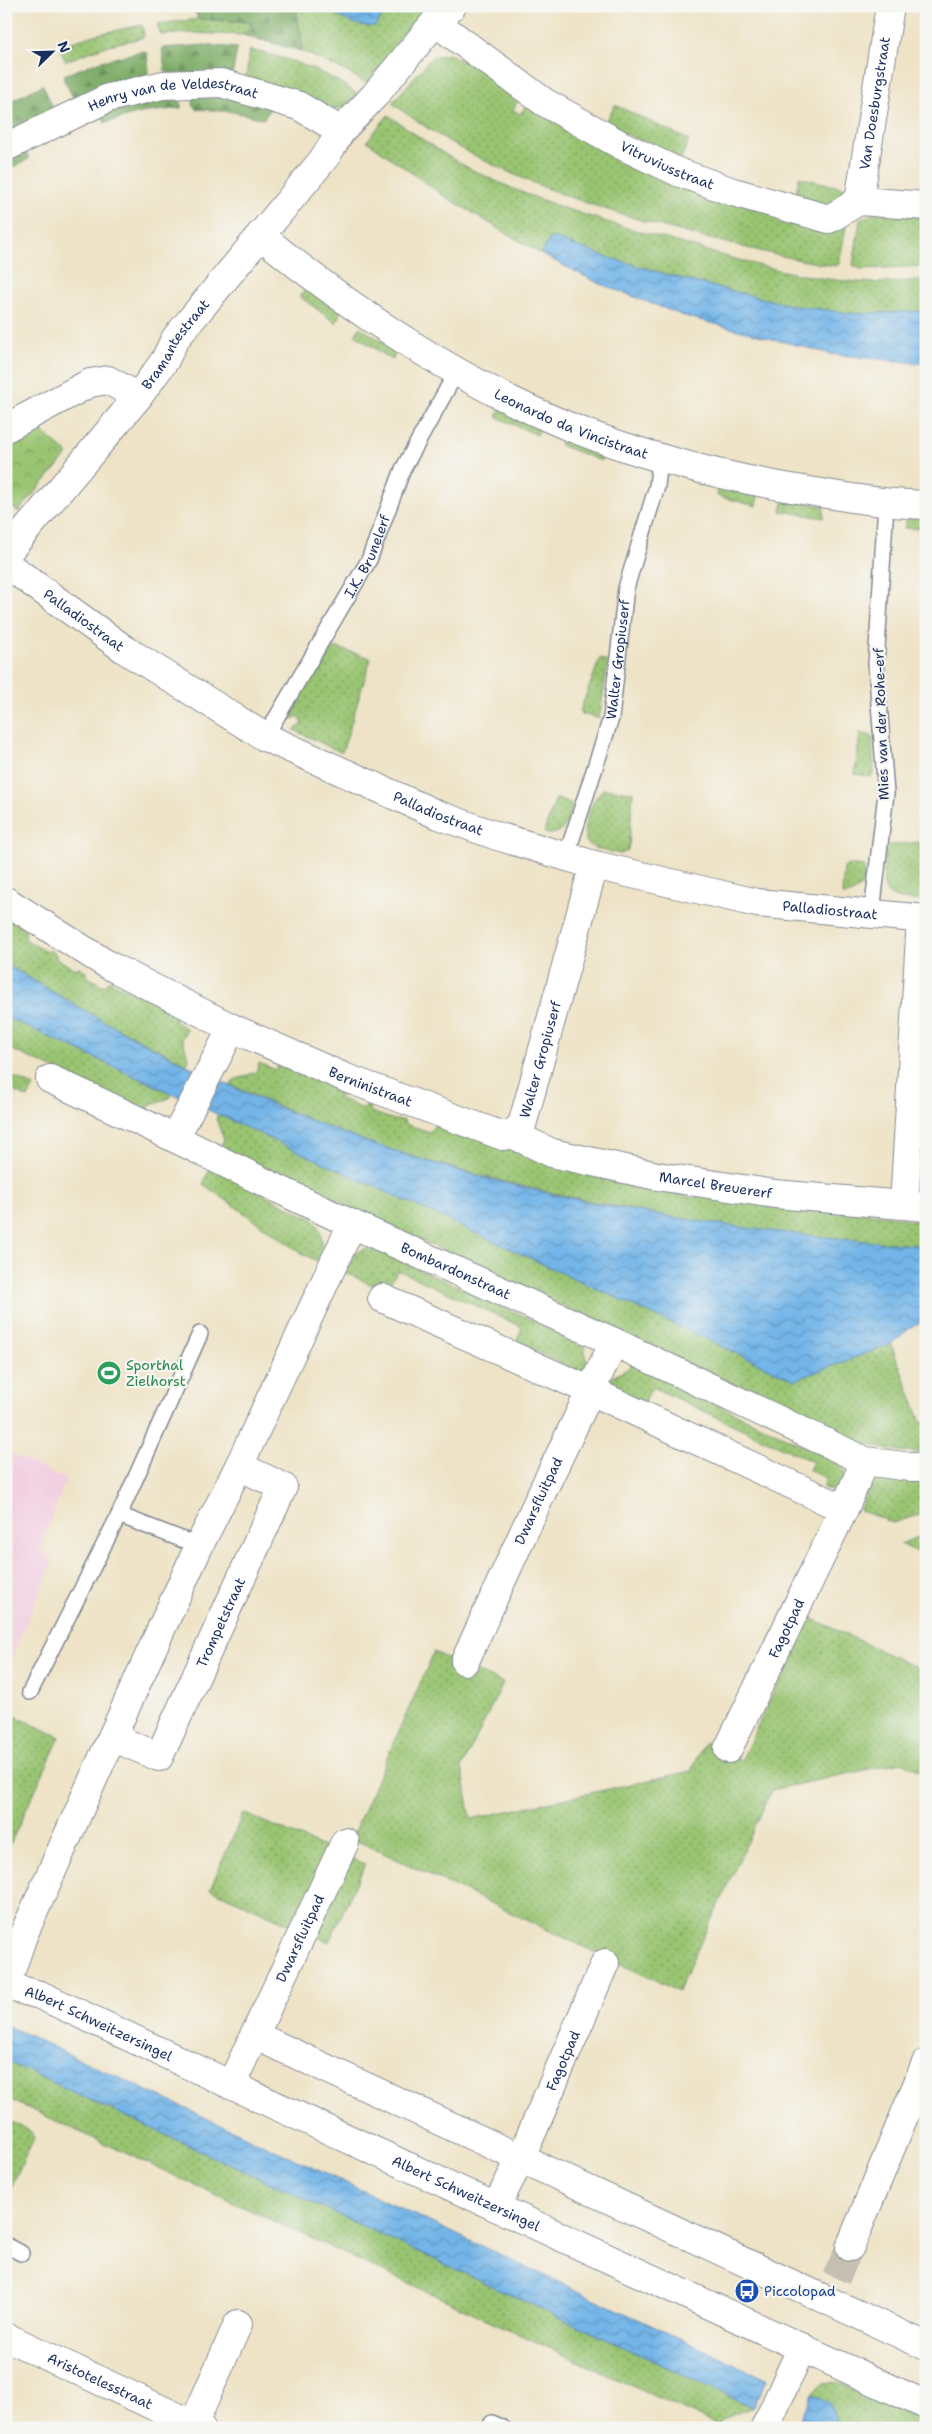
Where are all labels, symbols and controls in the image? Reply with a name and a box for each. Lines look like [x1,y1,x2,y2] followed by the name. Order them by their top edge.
[28,28,78,78] north arrow
[855,35,894,171] street label: Van Doesburgstraat
[54,38,74,56] text: N
[85,73,261,115] street label: Henry van de Veldestraat
[617,137,717,193] street label: Vitruviusstraat
[137,295,213,393] street label: Bramantestraat
[491,384,650,463] street label: Leonardo da Vincistraat
[340,511,394,601] street label: I.K. Brunelerf
[40,585,128,655] street label: Palladiostraat
[602,598,634,720] street label: Walter Gropiuserf
[869,647,893,801] street label: Mies van der Rohe-erf
[390,787,486,839] street label: Palladiostraat
[782,896,878,923] street label: Palladiostraat
[515,998,565,1120] street label: Walter Gropiuserf
[326,1063,415,1111] street label: Berninistraat
[658,1167,774,1203] street label: Marcel Breuererf
[398,1238,514,1303] street label: Bombardonstraat
[126,1356,186,1390] place label: Sporthal Zielhorst
[96,1360,122,1386] sports icon: Sporthal Zielhorst
[510,1454,567,1548] street label: Dwarsfluitpad
[192,1575,249,1671] street label: Trompetstraat
[764,1596,808,1661] street label: Fagotpad
[272,1891,328,1985] street label: Dwarsfluitpad
[23,1982,176,2065] street label: Albert Schweitzersingel
[542,2028,584,2094] street label: Fagotpad
[389,2151,544,2235] street label: Albert Schweitzersingel
[734,2278,760,2304] bus stop icon: Piccolopad
[764,2282,836,2300] place label: Piccolopad
[45,2349,156,2413] street label: Aristotelesstraat

